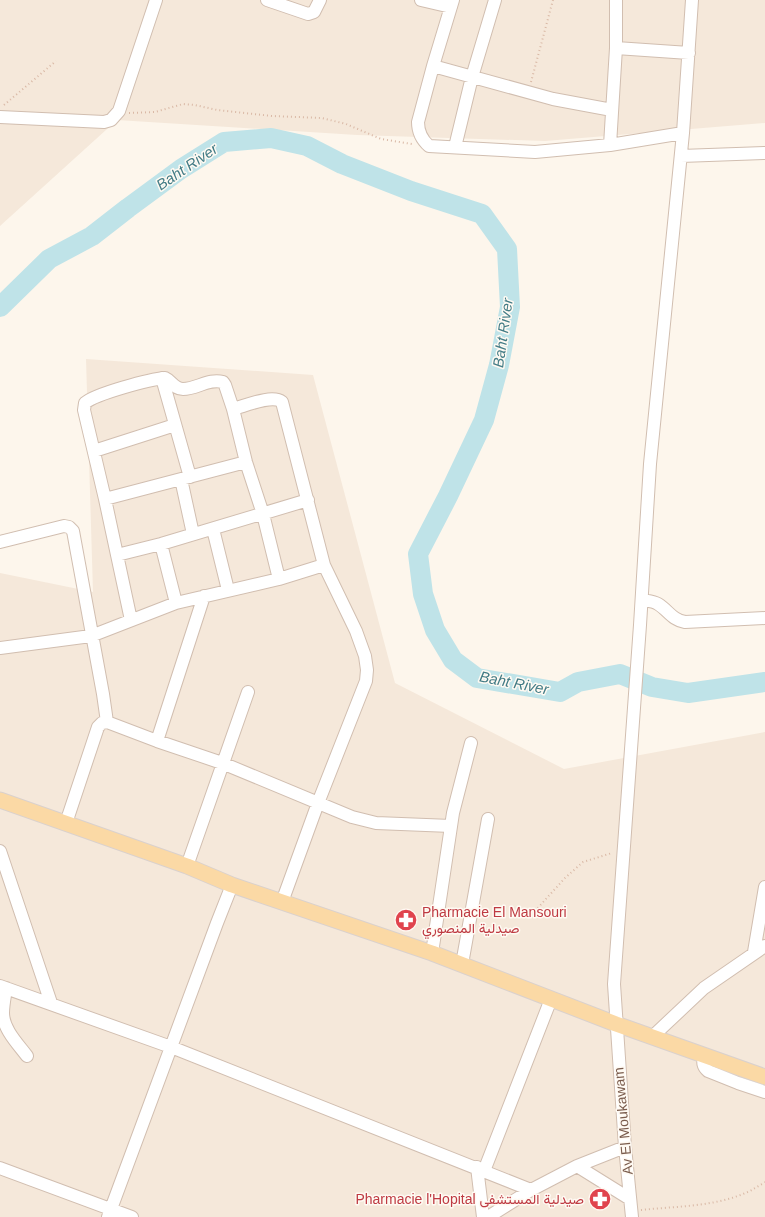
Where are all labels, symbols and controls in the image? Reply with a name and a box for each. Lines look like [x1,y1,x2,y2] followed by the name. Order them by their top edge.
[153,139,221,193] water label: Baht River
[489,296,516,369] water label: Baht River
[478,667,551,698] water label: Baht River
[422,904,567,940] place label: Pharmacie El Mansouri صيدلية المنصوري
[393,907,419,933] pharmacy icon: Pharmacie El Mansouri صيدلية المنصوري
[610,1067,636,1175] street label: Av El Moukawam
[587,1186,613,1212] pharmacy icon: Pharmacie l'Hopital صيدلية المستشفى
[355,1191,584,1208] place label: Pharmacie l'Hopital صيدلية المستشفى

